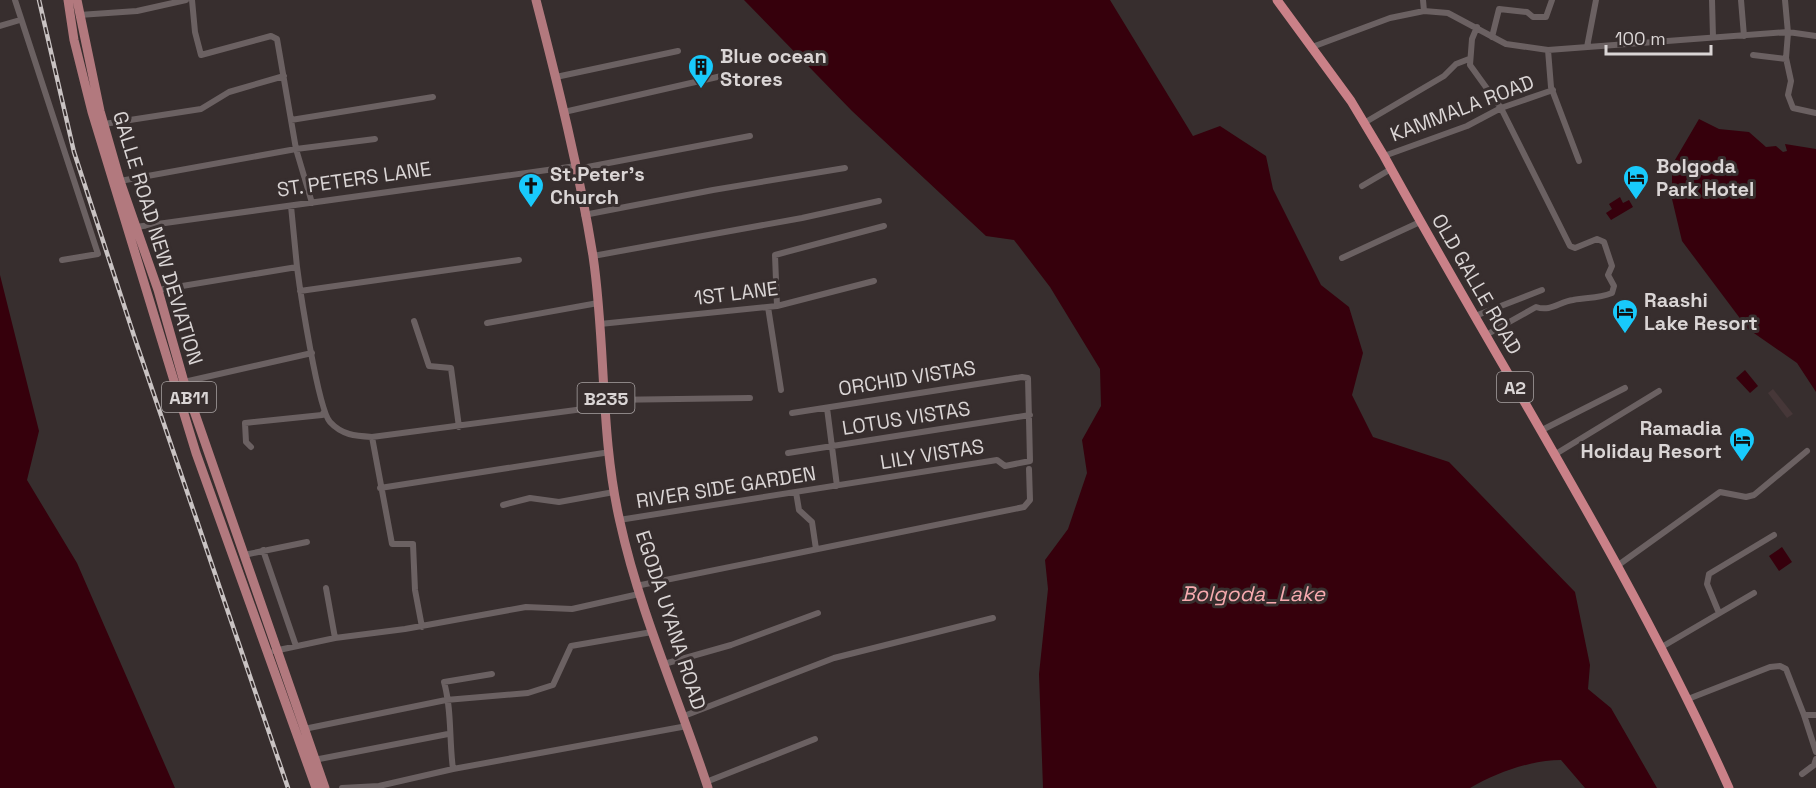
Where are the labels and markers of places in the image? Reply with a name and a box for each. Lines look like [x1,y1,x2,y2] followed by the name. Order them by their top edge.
[720,43,827,92] place label: Blue ocean Stores
[686,52,716,90] building icon: Blue ocean Stores
[1656,153,1754,202] place label: Bolgoda Park Hotel
[550,161,645,210] place label: St.Peter's Church
[1621,163,1651,201] hotel icon: Bolgoda Park Hotel
[516,171,546,209] church icon: St.Peter's Church
[1644,287,1758,336] place label: Raashi Lake Resort
[1610,297,1640,335] hotel icon: Raashi Lake Resort
[1581,415,1722,464] place label: Ramadia Holiday Resort
[1727,425,1757,463] hotel icon: Ramadia Holiday Resort

